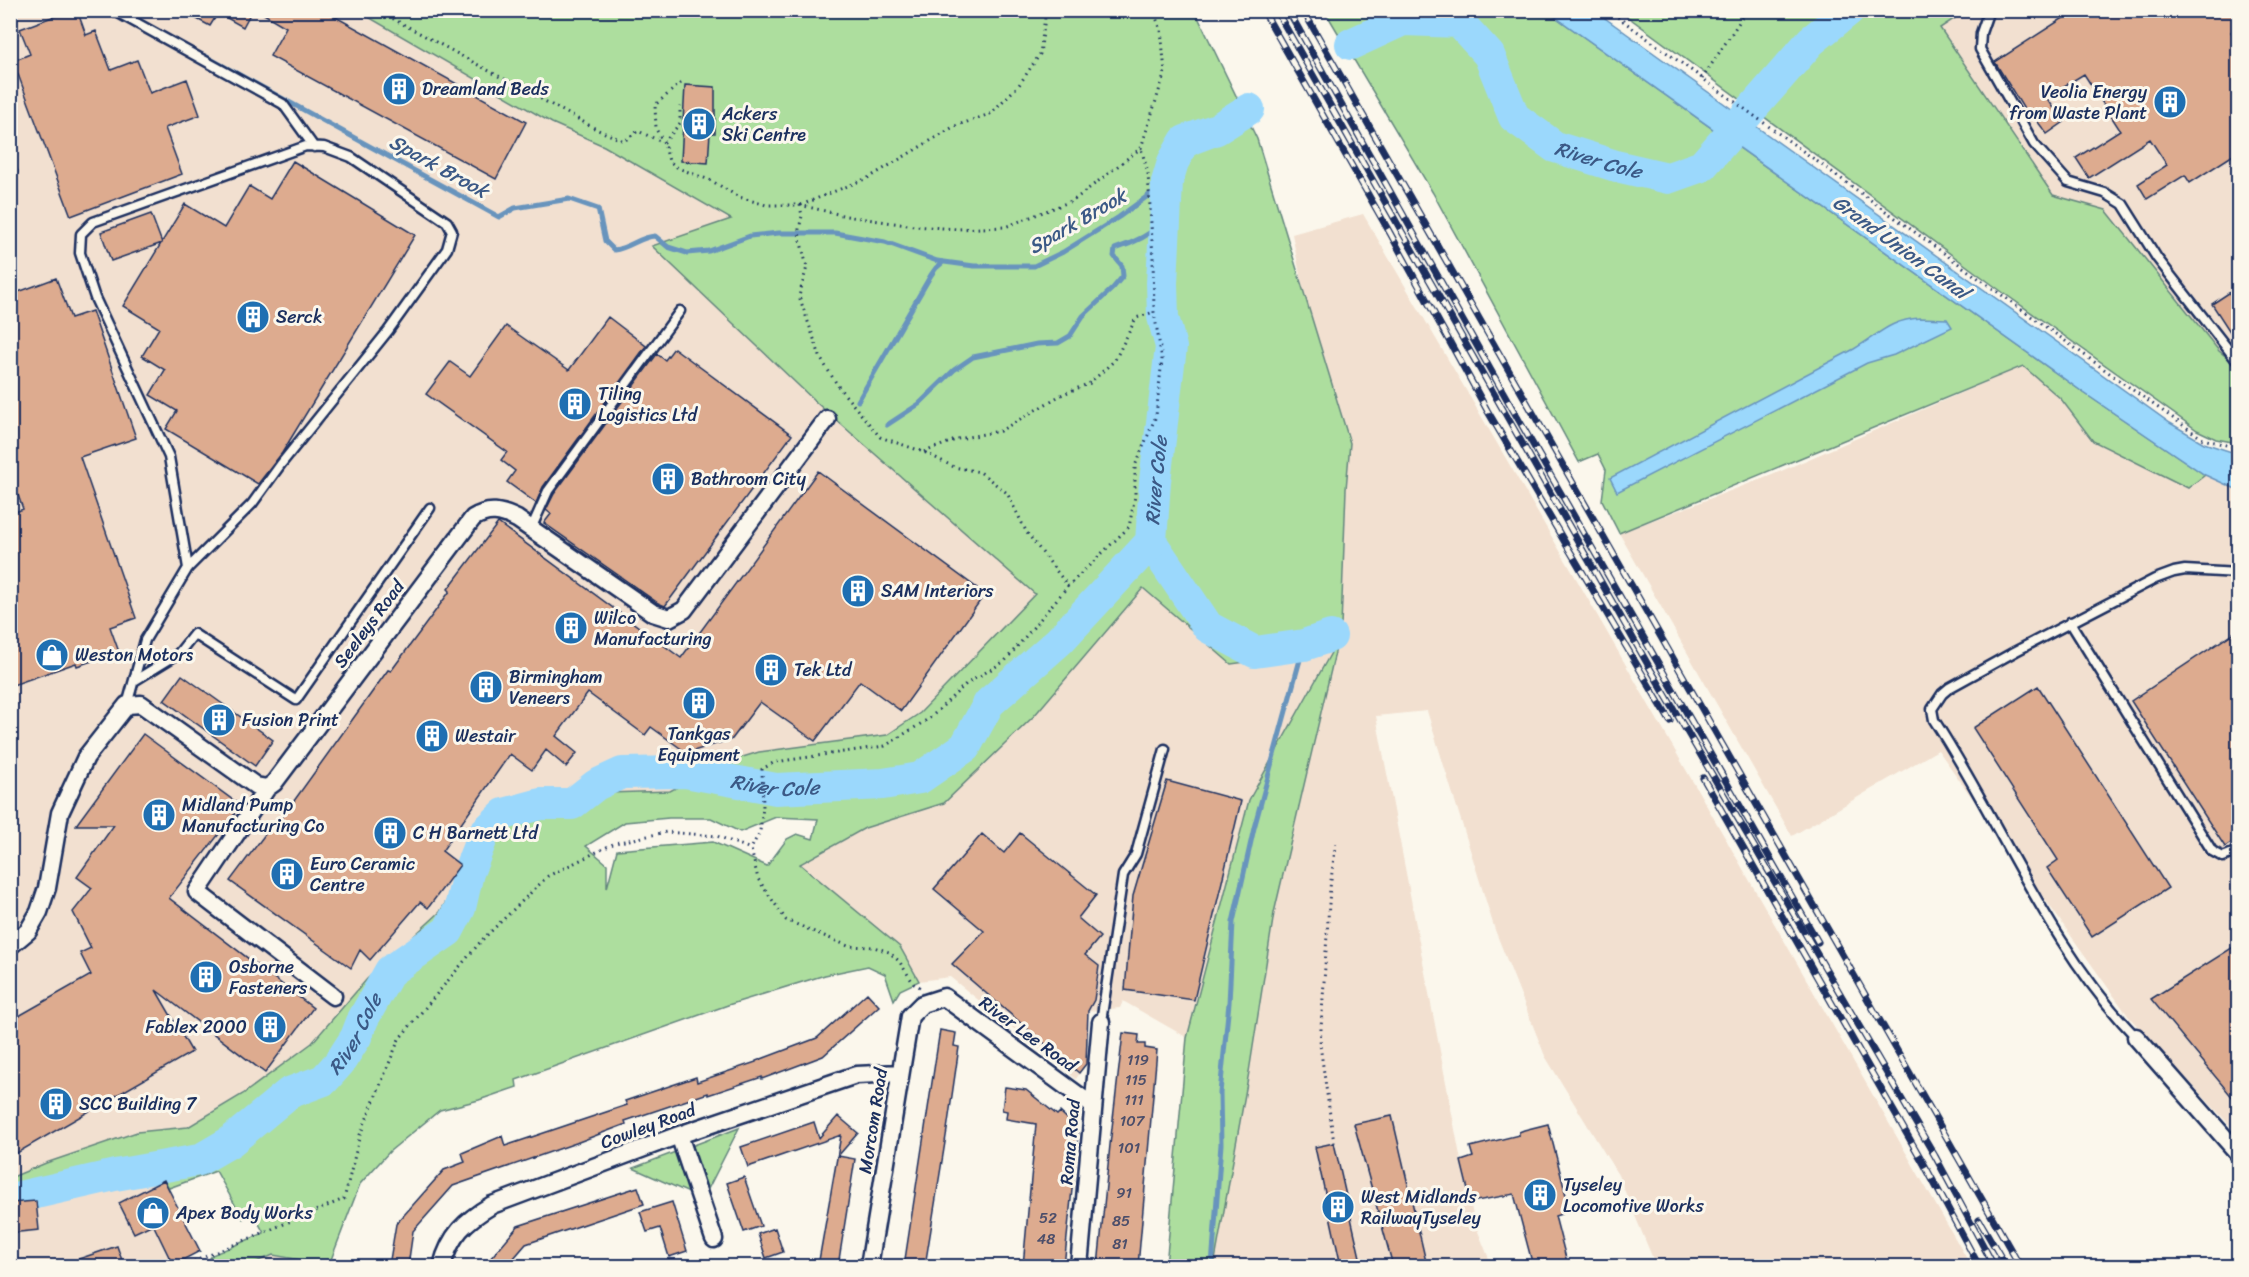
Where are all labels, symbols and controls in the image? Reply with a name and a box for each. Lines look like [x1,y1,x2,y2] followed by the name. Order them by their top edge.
[381,71,417,107] building icon: Dreamland Beds
[422,73,549,105] place label: Dreamland Beds
[2009,76,2148,129] place label: Veolia Energy from Waste Plant
[2152,84,2188,120] building icon: Veolia Energy from Waste Plant
[721,98,806,151] place label: Ackers Ski Centre
[681,106,717,142] building icon: Ackers Ski Centre
[383,125,497,209] water label: Spark Brook
[1551,131,1647,190] water label: River Cole
[1021,178,1135,264] water label: Spark Brook
[1825,186,1980,312] water label: Grand Union Canal
[235,299,271,335] building icon: Serck
[276,301,322,333] place label: Serck
[598,378,699,431] place label: Tiling Logistics Ltd
[557,386,593,422] building icon: Tiling Logistics Ltd
[1135,432,1178,526] water label: River Cole
[650,461,686,497] building icon: Bathroom City
[691,463,807,495] place label: Bathroom City
[325,572,414,675] street label: Seeleys Road
[840,573,876,609] building icon: SAM Interiors
[881,575,994,607] place label: SAM Interiors
[594,602,712,655] place label: Wilco Manufacturing
[553,610,589,646] building icon: Wilco Manufacturing
[34,637,70,673] shop icon: Weston Motors
[75,639,194,671] place label: Weston Motors
[753,652,789,688] building icon: Tek Ltd
[794,654,853,686] place label: Tek Ltd
[509,661,603,714] place label: Birmingham Veneers
[468,669,504,705] building icon: Birmingham Veneers
[681,685,717,721] building icon: Tankgas Equipment
[201,702,237,738] building icon: Fusion Print
[242,704,339,736] place label: Fusion Print
[414,718,450,754] building icon: Westair
[658,718,741,771] place label: Tankgas Equipment
[455,720,517,752] place label: Westair
[728,764,822,807] water label: River Cole
[182,789,325,842] place label: Midland Pump Manufacturing Co
[141,797,177,833] building icon: Midland Pump Manufacturing Co
[372,815,408,851] building icon: C H Barnett Ltd
[413,817,539,849] place label: C H Barnett Ltd
[310,848,415,901] place label: Euro Ceramic Centre
[269,856,305,892] building icon: Euro Ceramic Centre
[229,951,308,1004] place label: Osborne Fasteners
[188,959,224,995] building icon: Osborne Fasteners
[319,985,393,1083] water label: River Cole
[972,987,1085,1082] street label: River Lee Road
[252,1009,288,1045] building icon: Fablex 2000
[145,1011,247,1043] place label: Fablex 2000
[1127,1047,1149,1073] house number: 119
[849,1065,897,1176] street label: Morcom Road
[1125,1067,1147,1093] house number: 115
[38,1086,74,1122] building icon: SCC Building 7
[1124,1087,1144,1113] house number: 111
[79,1088,198,1120] place label: SCC Building 7
[596,1093,702,1158] street label: Cowley Road
[1050,1096,1090,1186] street label: Roma Road
[1120,1108,1146,1134] house number: 107
[1118,1135,1140,1161] house number: 101
[1563,1169,1705,1222] place label: Tyseley Locomotive Works
[1522,1177,1558,1213] building icon: Tyseley Locomotive Works
[1116,1180,1132,1206] house number: 91
[1361,1181,1481,1234] place label: West Midlands RailwayTyseley
[1320,1189,1356,1225] building icon: West Midlands RailwayTyseley
[135,1195,171,1231] shop icon: Apex Body Works
[175,1197,313,1229] place label: Apex Body Works
[1039,1205,1057,1231] house number: 52
[1112,1208,1130,1234] house number: 85
[1037,1226,1055,1252] house number: 48
[1112,1231,1128,1257] house number: 81

